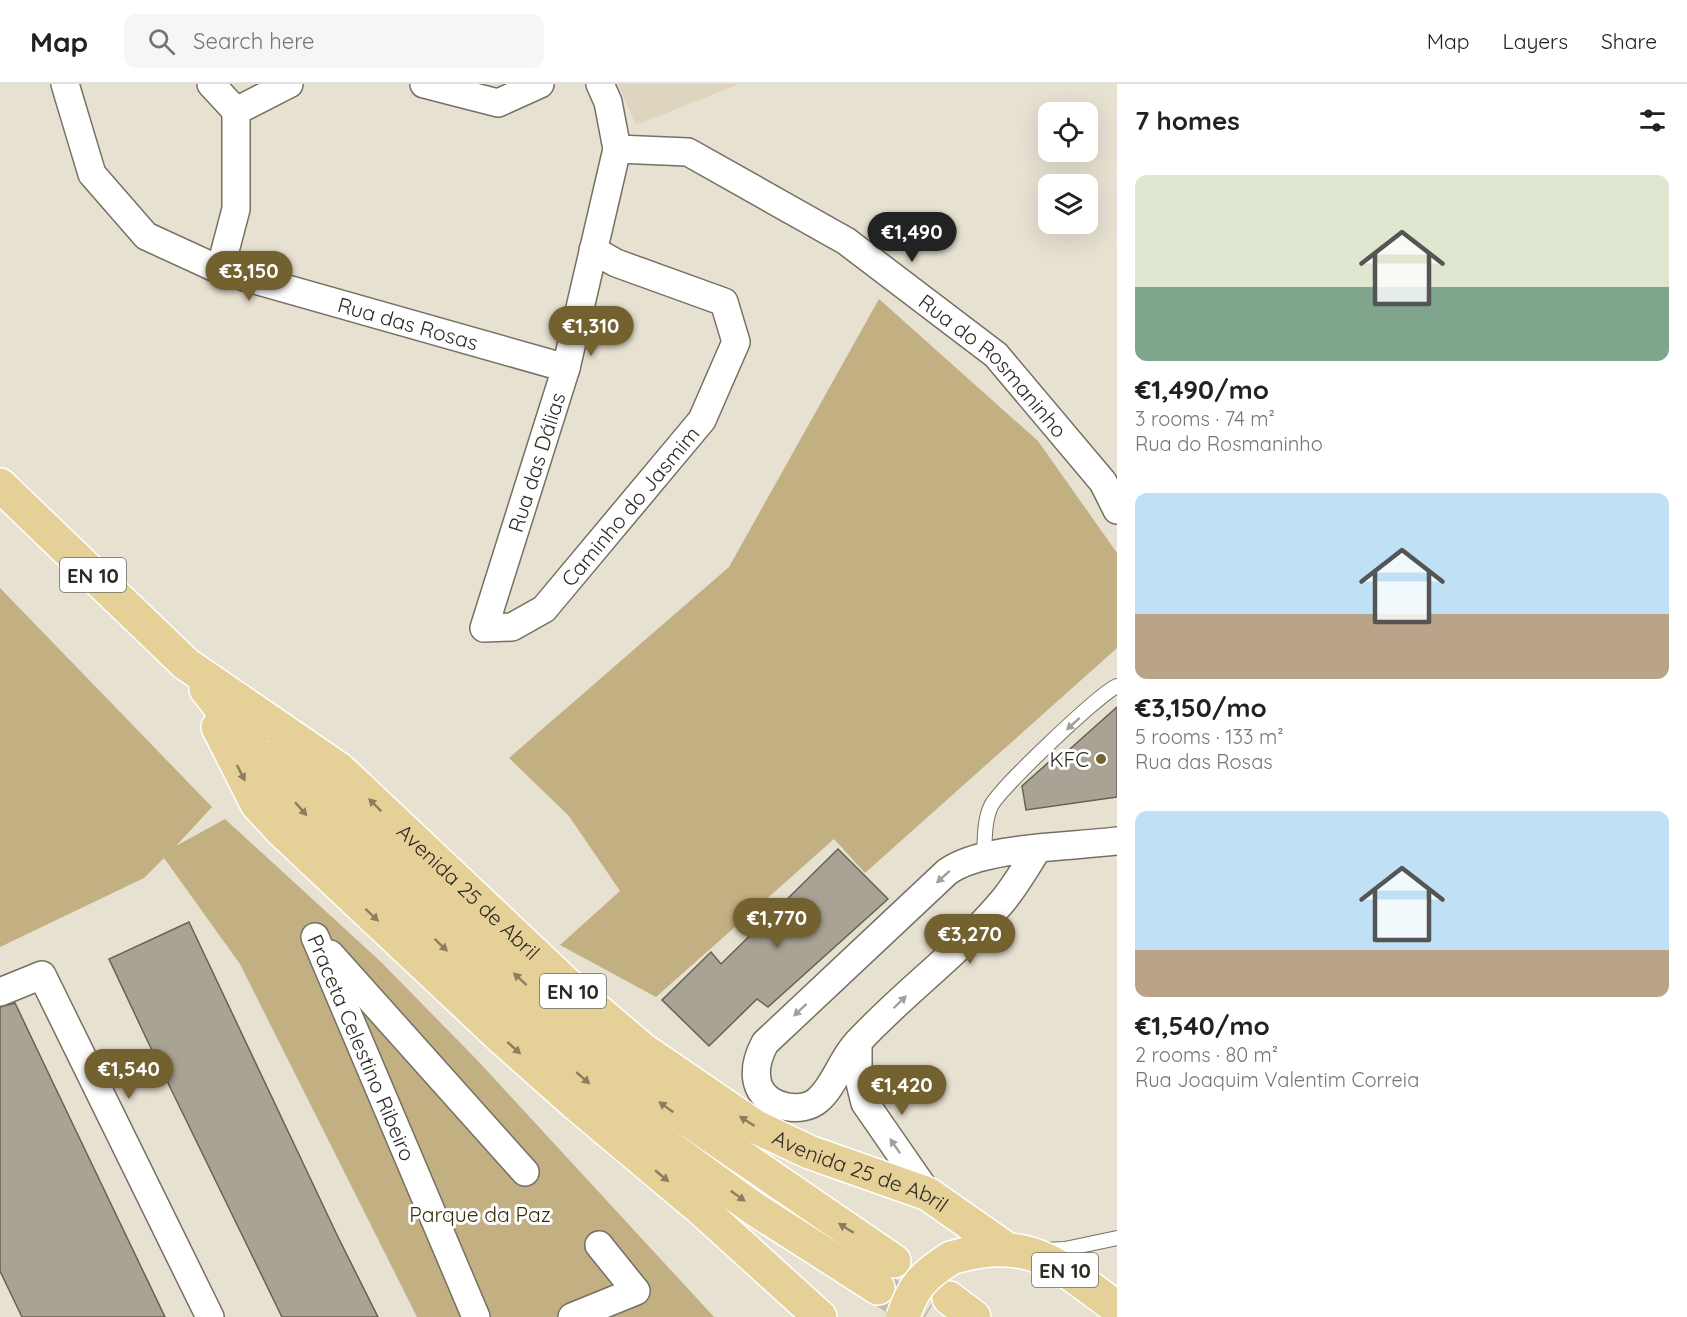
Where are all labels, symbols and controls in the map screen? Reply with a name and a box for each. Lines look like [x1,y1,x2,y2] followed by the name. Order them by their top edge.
[124,14,544,68] search box
[30,24,88,59] text: Map
[145,25,178,58] icon: search
[193,27,315,55] text: Search here
[1427,28,1470,54] text: Map
[1503,28,1568,54] text: Layers
[1601,28,1657,54] text: Share
[1038,102,1098,234] map controls
[1038,102,1098,162] button: locate
[1135,104,1240,137] text: 7 homes
[1636,104,1669,137] icon: filters
[1038,174,1098,234] button: layers
[863,212,961,263] pin: €1,490
[1348,214,1456,322] icon: home
[882,219,942,244] text: €1,490
[200,251,298,302] pin: €3,150
[220,258,278,283] text: €3,150
[914,288,1073,443] street label: Rua do Rosmaninho
[335,291,481,355] street label: Rua das Rosas
[542,306,640,357] pin: €1,310
[563,313,619,338] text: €1,310
[1135,373,1269,406] text: €1,490/mo
[502,389,571,535] street label: Rua das Dálias
[1135,406,1275,431] text: 3 rooms · 74 m²
[555,421,705,591] street label: Caminho do Jasmim
[1135,431,1323,456] text: Rua do Rosmaninho
[1348,532,1456,640] icon: home
[60,558,126,592] road number: EN 10
[1135,691,1267,724] text: €3,150/mo
[1066,717,1081,730] one-way arrow
[1135,724,1284,749] text: 5 rooms · 133 m²
[1049,746,1089,772] place label: KFC
[1135,749,1273,774] text: Rua das Rosas
[1094,752,1108,766] marker: KFC
[237,764,246,781] one-way arrow
[369,798,383,812] one-way arrow
[294,801,308,816] one-way arrow
[392,818,545,965] street label: Avenida 25 de Abril
[1348,850,1456,958] icon: home
[935,870,950,884] one-way arrow
[728,898,826,949] pin: €1,770
[747,905,807,930] text: €1,770
[364,908,379,921] one-way arrow
[921,914,1019,965] pin: €3,270
[938,921,1002,946] text: €3,270
[302,930,421,1165] street label: Praceta Celestino Ribeiro
[433,938,448,952] one-way arrow
[512,972,527,986] one-way arrow
[540,974,606,1008] road number: EN 10
[892,995,906,1009] one-way arrow
[793,1003,808,1017] one-way arrow
[1135,1009,1270,1042] text: €1,540/mo
[506,1041,521,1054] one-way arrow
[1135,1042,1278,1067] text: 2 rooms · 80 m²
[80,1049,178,1100] pin: €1,540
[98,1056,160,1081] text: €1,540
[853,1065,951,1116] pin: €1,420
[1135,1067,1419,1092] text: Rua Joaquim Valentim Correia
[575,1071,590,1084] one-way arrow
[871,1072,933,1097] text: €1,420
[659,1101,675,1113] one-way arrow
[739,1116,755,1127] one-way arrow
[769,1124,954,1217] street label: Avenida 25 de Abril
[890,1138,901,1154] one-way arrow
[654,1169,670,1182] one-way arrow
[730,1190,745,1202] one-way arrow
[409,1201,551,1227] park label: Parque da Paz
[838,1222,854,1233] one-way arrow
[1032,1253,1098,1287] road number: EN 10

